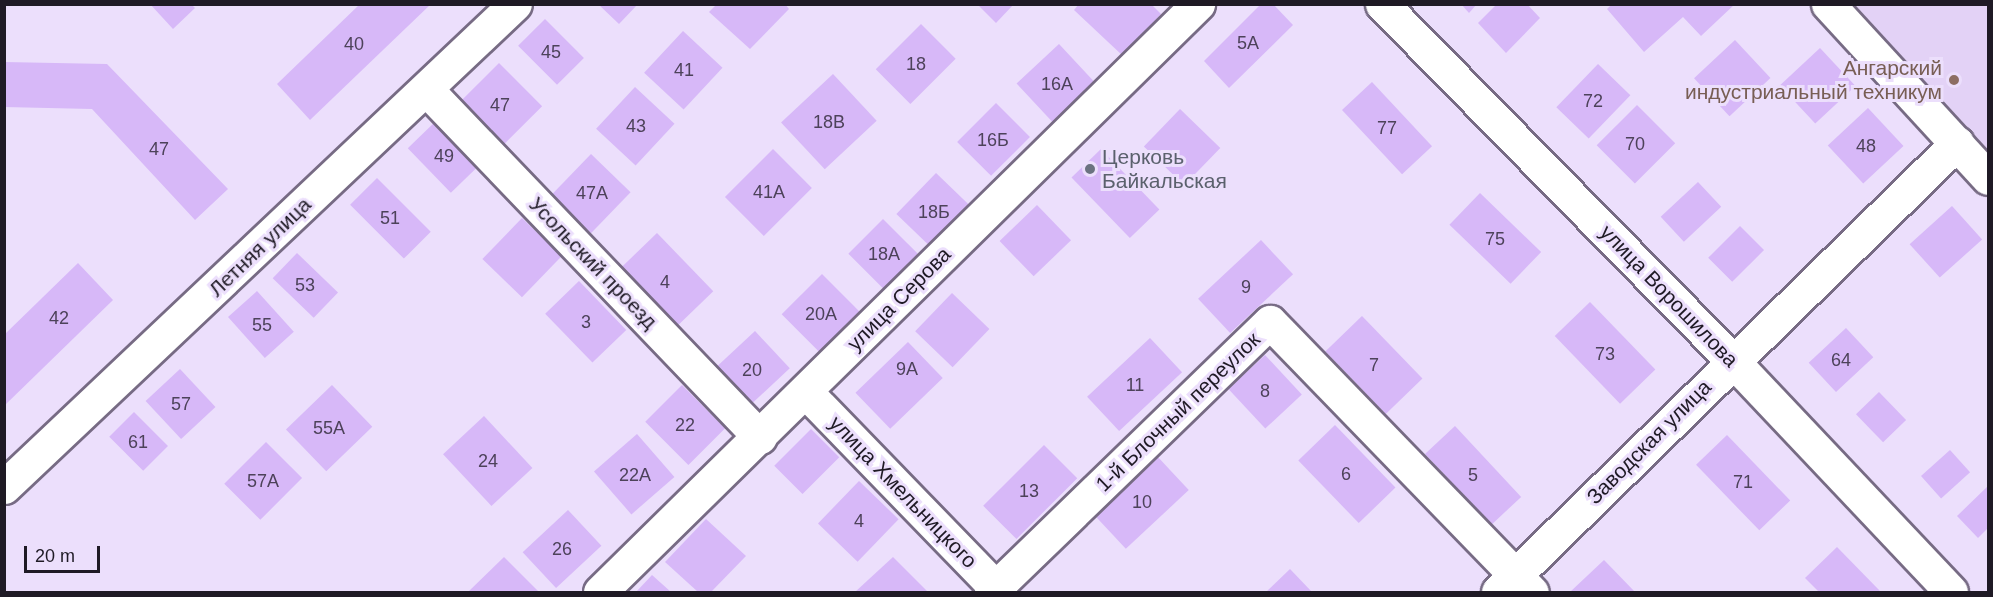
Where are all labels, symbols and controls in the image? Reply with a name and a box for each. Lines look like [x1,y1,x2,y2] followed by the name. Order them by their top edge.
[1237,32,1259,54] house number: 5А
[344,33,364,55] house number: 40
[541,41,561,63] house number: 45
[906,53,926,75] house number: 18
[1685,55,1942,105] place label: Ангарский индустриальный техникум
[674,59,694,81] house number: 41
[1041,73,1073,95] house number: 16А
[1947,73,1961,87] marker: Ангарский индустриальный техникум
[1583,90,1603,112] house number: 72
[490,94,510,116] house number: 47
[813,111,845,133] house number: 18В
[626,115,646,137] house number: 43
[1377,117,1397,139] house number: 77
[977,129,1009,151] house number: 16Б
[1625,133,1645,155] house number: 70
[1856,135,1876,157] house number: 48
[149,138,169,160] house number: 47
[1102,144,1227,194] place label: Церковь Байкальская
[434,145,454,167] house number: 49
[1083,162,1097,176] marker: Церковь Байкальская
[753,181,785,203] house number: 41А
[576,182,608,204] house number: 47А
[204,192,316,302] street label: Летняя улица
[524,192,662,334] street label: Усольский проезд
[918,201,950,223] house number: 18Б
[380,207,400,229] house number: 51
[1595,220,1743,372] street label: улица Ворошилова
[1485,228,1505,250] house number: 75
[842,242,956,356] street label: улица Серова
[868,243,900,265] house number: 18А
[660,271,670,293] house number: 4
[295,274,315,296] house number: 53
[1241,276,1251,298] house number: 9
[805,303,837,325] house number: 20А
[49,307,69,329] house number: 42
[581,311,591,333] house number: 3
[252,314,272,336] house number: 55
[1091,327,1265,497] street label: 1-й Блочный переулок
[1595,343,1615,365] house number: 73
[1831,349,1851,371] house number: 64
[1369,354,1379,376] house number: 7
[896,358,918,380] house number: 9А
[742,359,762,381] house number: 20
[1126,374,1144,396] house number: 11
[1582,375,1716,509] street label: Заводская улица
[1260,380,1270,402] house number: 8
[171,393,191,415] house number: 57
[824,411,982,573] street label: улица Хмельницкого
[675,414,695,436] house number: 22
[313,417,345,439] house number: 55А
[128,431,148,453] house number: 61
[478,450,498,472] house number: 24
[1341,463,1351,485] house number: 6
[619,464,651,486] house number: 22А
[1468,464,1478,486] house number: 5
[247,470,279,492] house number: 57А
[1733,471,1753,493] house number: 71
[1019,480,1039,502] house number: 13
[1132,491,1152,513] house number: 10
[854,510,864,532] house number: 4
[27,534,104,572] scale bar
[552,538,572,560] house number: 26
[35,546,75,566] text: 20 m

